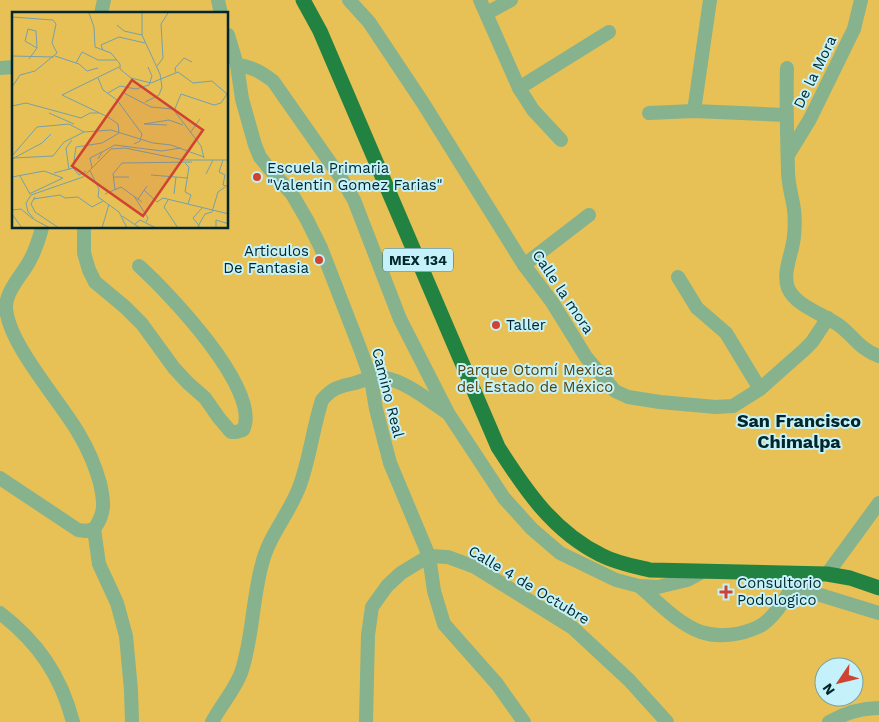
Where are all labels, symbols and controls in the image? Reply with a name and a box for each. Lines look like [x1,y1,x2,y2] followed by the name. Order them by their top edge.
[12,12,229,229] inset map
[790,32,841,111] street label: De la Mora
[267,159,443,194] place label: Escuela Primaria "Valentin Gomez Farias"
[251,171,263,183] marker: Escuela Primaria "Valentin Gomez Farias"
[223,242,309,277] place label: Articulos De Fantasia
[528,247,598,338] street label: Calle la mora
[383,248,453,272] road number: MEX 134
[313,254,325,266] marker: Articulos De Fantasia
[506,316,546,334] place label: Taller
[490,319,502,331] marker: Taller
[368,346,408,440] street label: Camino Real
[457,361,613,396] park label: Parque Otomí Mexica del Estado de México
[737,410,861,452] district label: San Francisco Chimalpa
[465,542,593,628] street label: Calle 4 de Octubre
[737,574,821,609] place label: Consultorio Podologico
[719,585,733,599] marker: Consultorio Podologico
[814,657,864,707] north arrow
[819,681,838,698] text: N

